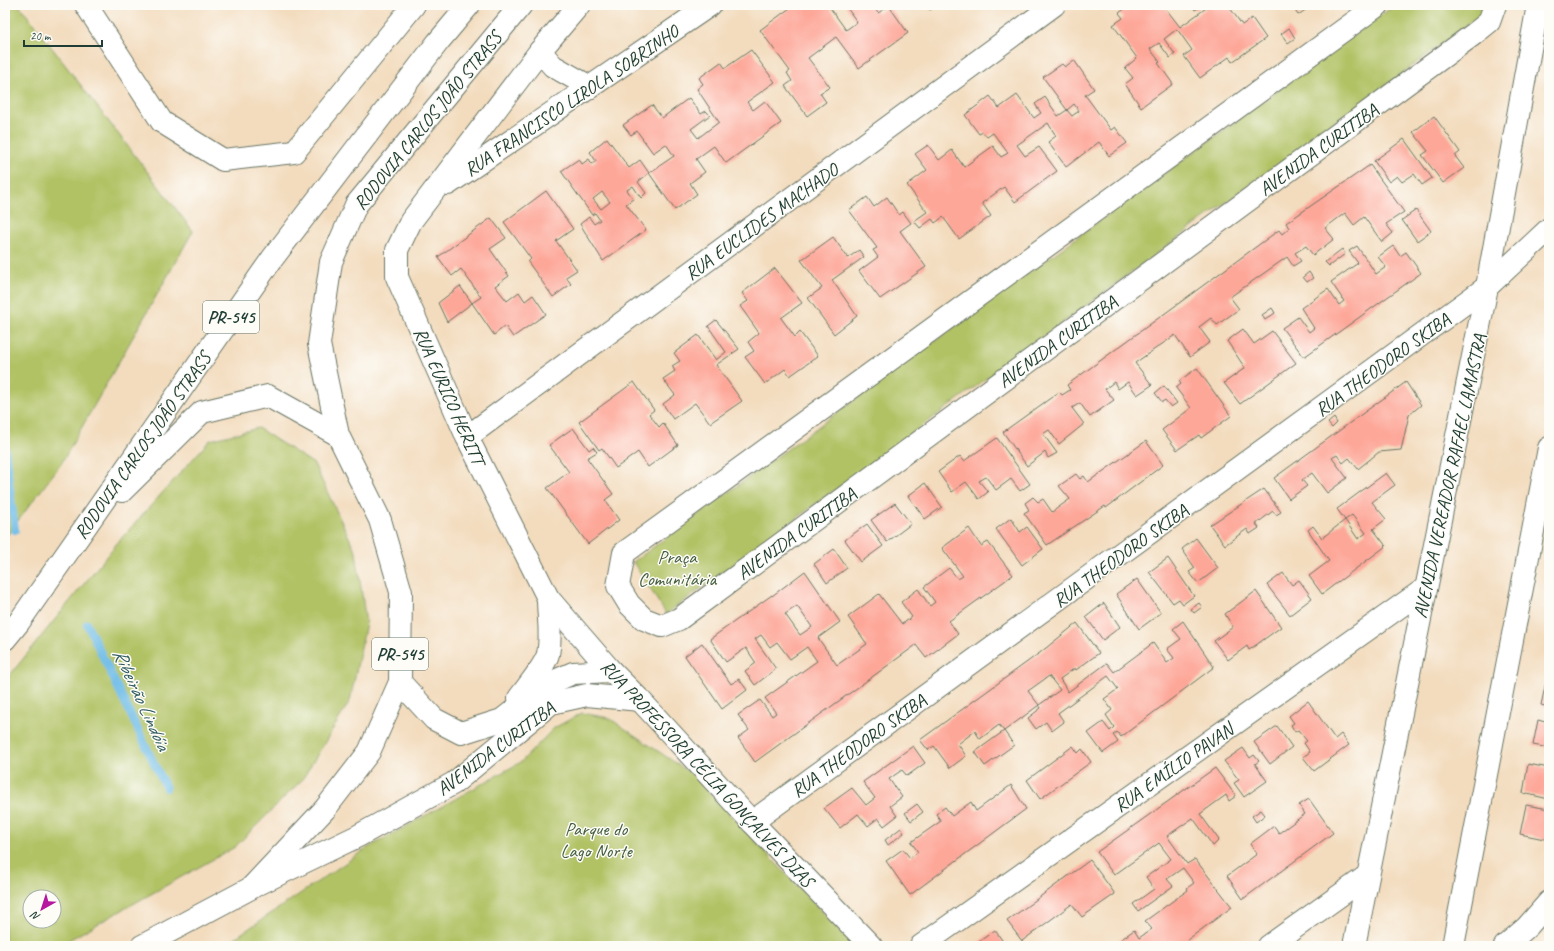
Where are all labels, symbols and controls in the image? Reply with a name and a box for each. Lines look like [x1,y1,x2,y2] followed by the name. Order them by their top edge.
[460,19,685,182] street label: RUA FRANCISCO LIROLA SOBRINHO
[24,22,102,48] scale bar
[348,24,509,215] street label: RODOVIA CARLOS JOÃO STRASS
[30,28,52,44] text: 20 m
[1254,98,1383,201] street label: AVENIDA CURITIBA
[680,157,845,286] street label: RUA EUCLIDES MACHADO
[993,290,1122,393] street label: AVENIDA CURITIBA
[203,301,259,333] road number: PR-545
[1310,307,1455,422] street label: RUA THEODORO SKIBA
[408,324,492,473] street label: RUA EURICO HERITT
[1408,332,1492,620] street label: AVENIDA VEREADOR RAFAEL LAMASTRA
[69,345,218,544] street label: RODOVIA CARLOS JOÃO STRASS
[732,482,861,585] street label: AVENIDA CURITIBA
[1048,498,1193,613] street label: RUA THEODORO SKIBA
[638,545,717,591] park label: Praça Comunitária
[372,638,428,670] road number: PR-545
[107,644,177,756] water label: Ribeirão Lindóia
[595,655,821,894] street label: RUA PROFESSORA CÉLIA GONÇALVES DIAS
[786,688,931,803] street label: RUA THEODORO SKIBA
[432,696,560,801] street label: AVENIDA CURITIBA
[1109,716,1240,818] street label: RUA EMÍLIO PAVAN
[560,817,633,863] park label: Parque do Lago Norte
[22,889,62,929] north arrow
[27,908,43,924] text: N

